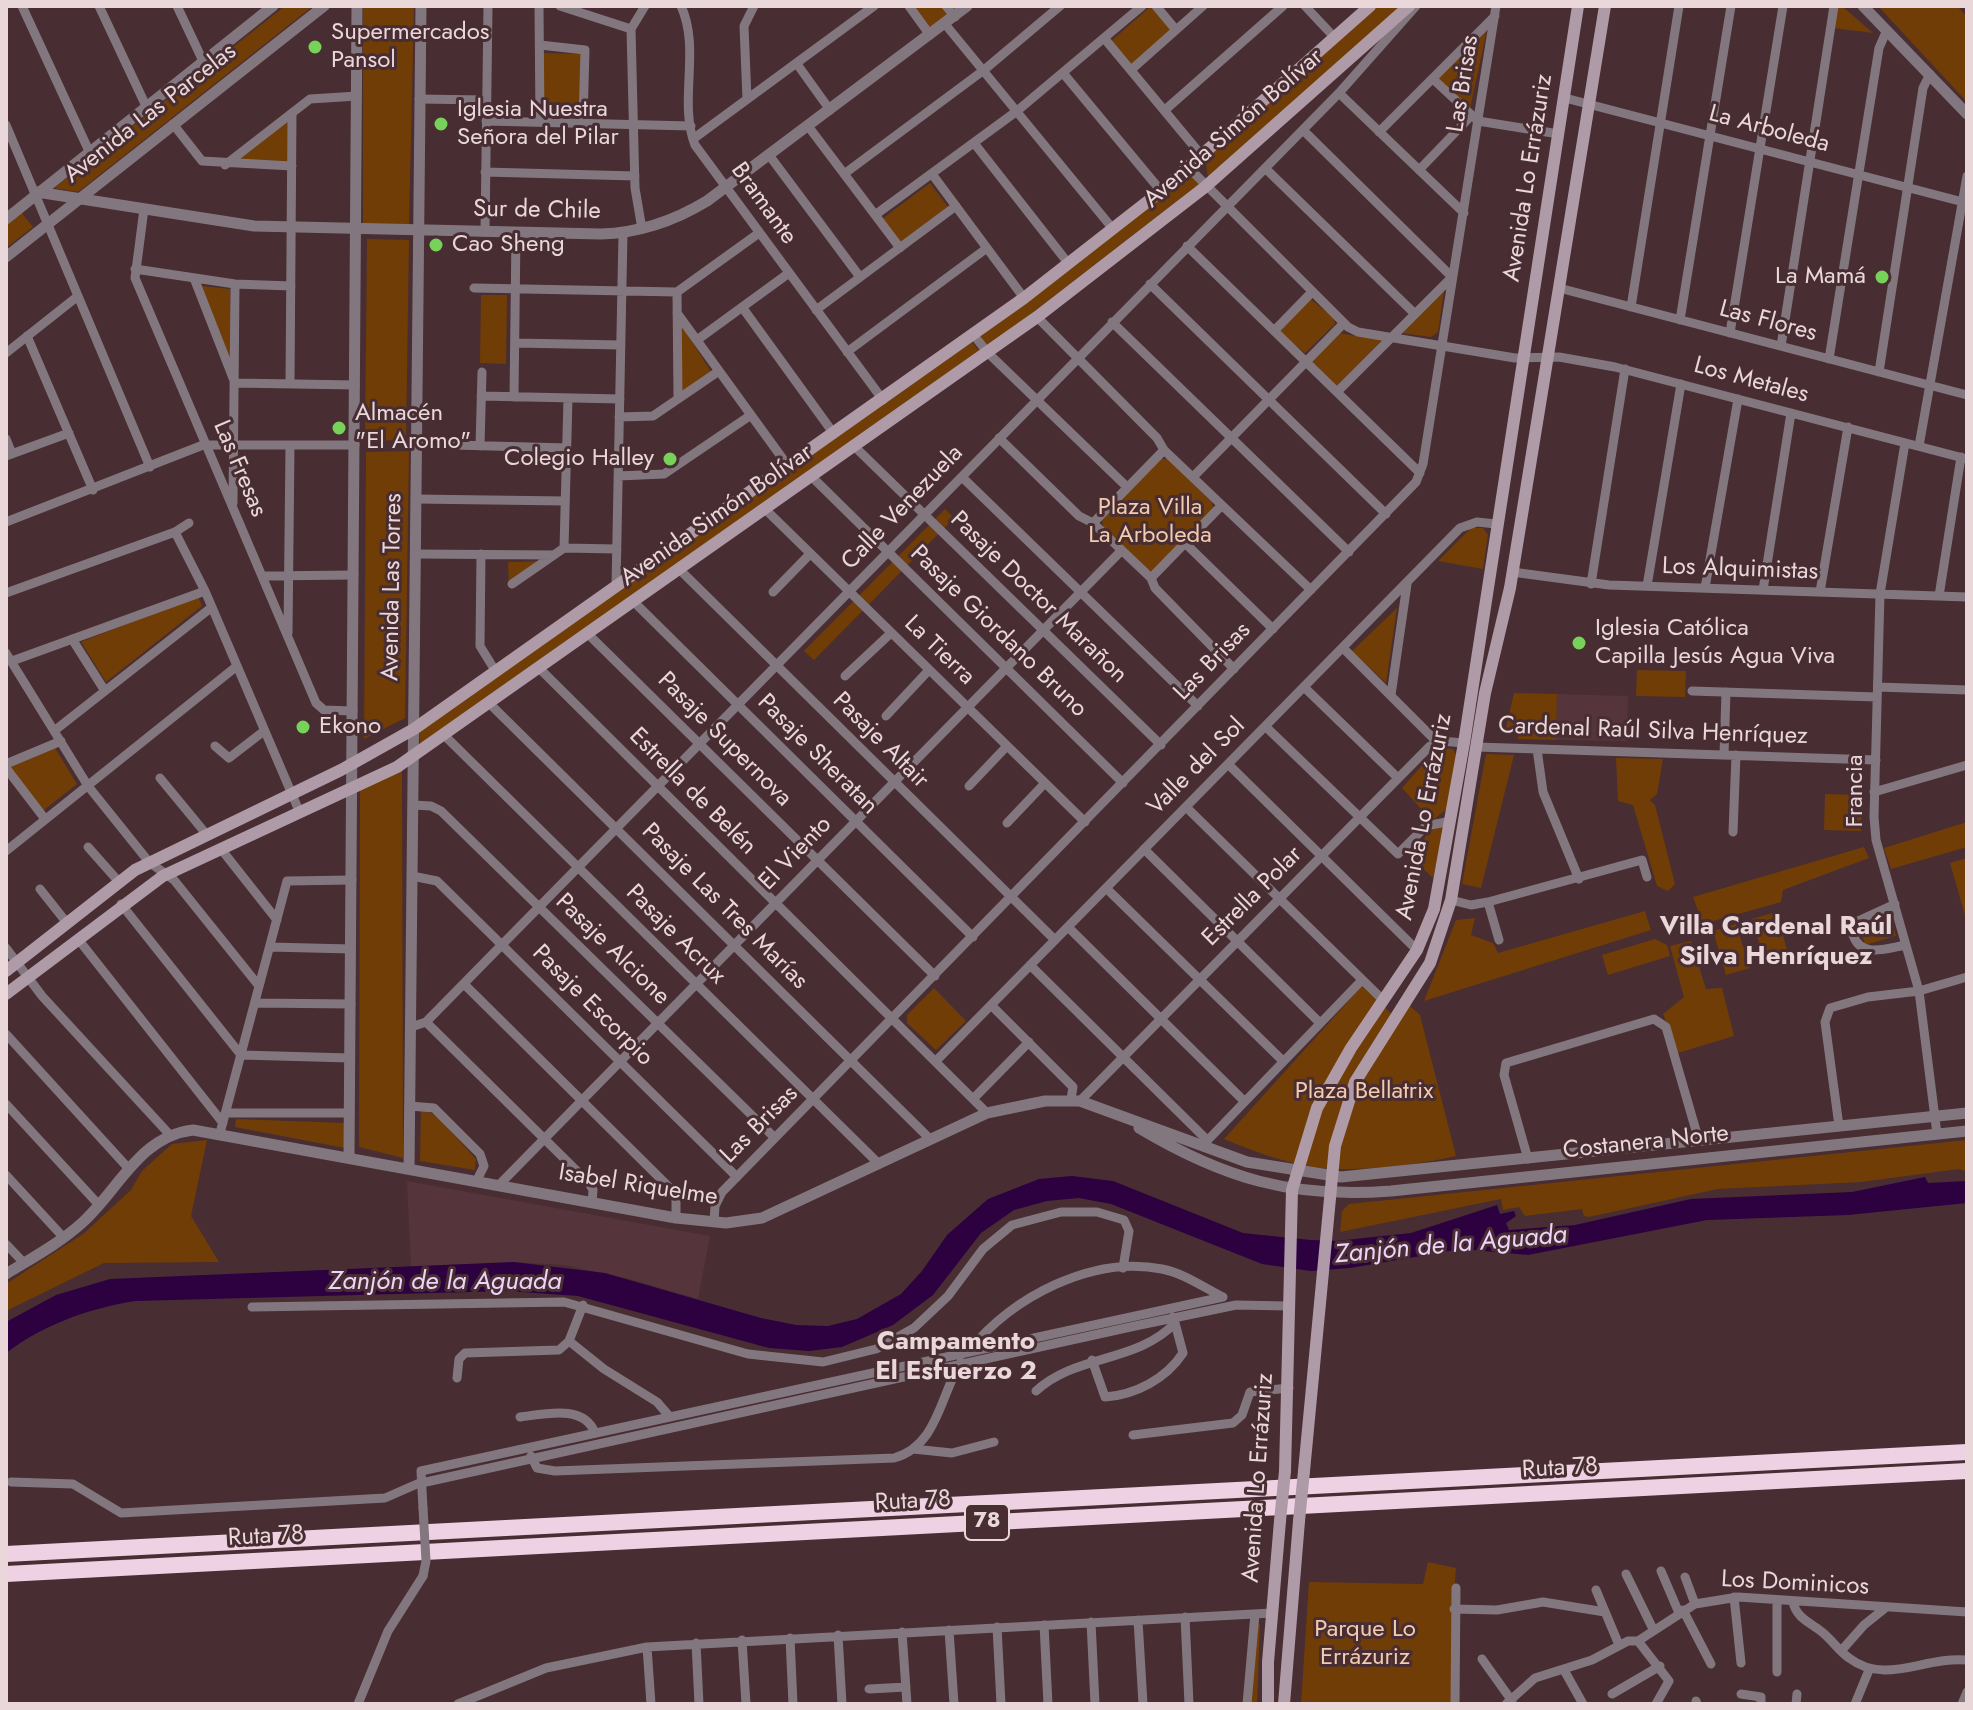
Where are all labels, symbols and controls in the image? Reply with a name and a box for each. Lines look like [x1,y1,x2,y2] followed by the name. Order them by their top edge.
[331,19,489,75] place label: Supermercados Pansol
[1442,33,1486,135] street label: Las Brisas
[59,38,243,190] street label: Avenida Las Parcelas
[306,38,324,56] marker: Supermercados Pansol
[1138,43,1330,215] street label: Avenida Simón Bolívar
[1498,72,1560,284] street label: Avenida Lo Errázuriz
[457,96,619,152] place label: Iglesia Nuestra Señora del Pilar
[1706,100,1832,160] street label: La Arboleda
[432,115,450,133] marker: Iglesia Nuestra Señora del Pilar
[724,157,802,251] street label: Bramante
[473,195,601,227] street label: Sur de Chile
[452,231,565,259] place label: Cao Sheng
[427,236,445,254] marker: Cao Sheng
[1775,263,1866,291] place label: La Mamá
[1873,268,1891,286] marker: La Mamá
[1716,295,1820,349] street label: Las Flores
[1691,352,1811,410] street label: Los Metales
[355,400,471,456] place label: Almacén "El Aromo"
[206,416,272,522] street label: Las Fresas
[330,419,348,437] marker: Almacén "El Aromo"
[615,439,819,593] street label: Avenida Simón Bolívar
[836,440,970,576] street label: Calle Venezuela
[504,445,654,473] place label: Colegio Halley
[661,450,679,468] marker: Colegio Halley
[377,493,409,681] street label: Avenida Las Torres
[1088,494,1212,550] park label: Plaza Villa La Arboleda
[943,506,1133,690] street label: Pasaje Doctor Marañon
[903,540,1093,724] street label: Pasaje Giordano Bruno
[1661,553,1819,587] street label: Los Alquimistas
[898,610,980,692] street label: La Tierra
[1595,615,1835,671] place label: Iglesia Católica Capilla Jesús Agua Viva
[1169,617,1257,707] street label: Las Brisas
[1570,634,1588,652] marker: Iglesia Católica Capilla Jesús Agua Viva
[651,667,797,813] street label: Pasaje Supernova
[826,687,934,795] street label: Pasaje Altair
[751,689,883,821] street label: Pasaje Sheratan
[1391,711,1459,923] street label: Avenida Lo Errázuriz
[1142,712,1252,822] street label: Valle del Sol
[1498,712,1808,752] street label: Cardenal Raúl Silva Henríquez
[319,713,381,741] place label: Ekono
[294,718,312,736] marker: Ekono
[622,722,762,862] street label: Estrella de Belén
[1842,754,1870,828] street label: Francia
[754,811,838,897] street label: El Viento
[635,818,813,996] street label: Pasaje Las Tres Marías
[1197,841,1309,953] street label: Estrella Polar
[619,879,731,991] street label: Pasaje Acrux
[549,888,675,1012] street label: Pasaje Alcione
[1660,912,1892,974] district label: Villa Cardenal Raúl Silva Henríquez
[525,939,659,1073] street label: Pasaje Escorpio
[1295,1078,1433,1106] park label: Plaza Bellatrix
[715,1080,805,1170] street label: Las Brisas
[1562,1120,1730,1166] street label: Costanera Norte
[556,1159,720,1213] street label: Isabel Riquelme
[1334,1220,1568,1272] water label: Zanjón de la Aguada
[328,1267,562,1299] water label: Zanjón de la Aguada
[875,1327,1037,1388] district label: Campamento El Esfuerzo 2
[1237,1372,1281,1584] street label: Avenida Lo Errázuriz
[1521,1453,1599,1485] street label: Ruta 78
[874,1486,952,1518] street label: Ruta 78
[965,1504,1009,1540] road number: 78
[227,1521,305,1553] street label: Ruta 78
[1720,1566,1870,1602] street label: Los Dominicos
[1314,1616,1416,1672] park label: Parque Lo Errázuriz

